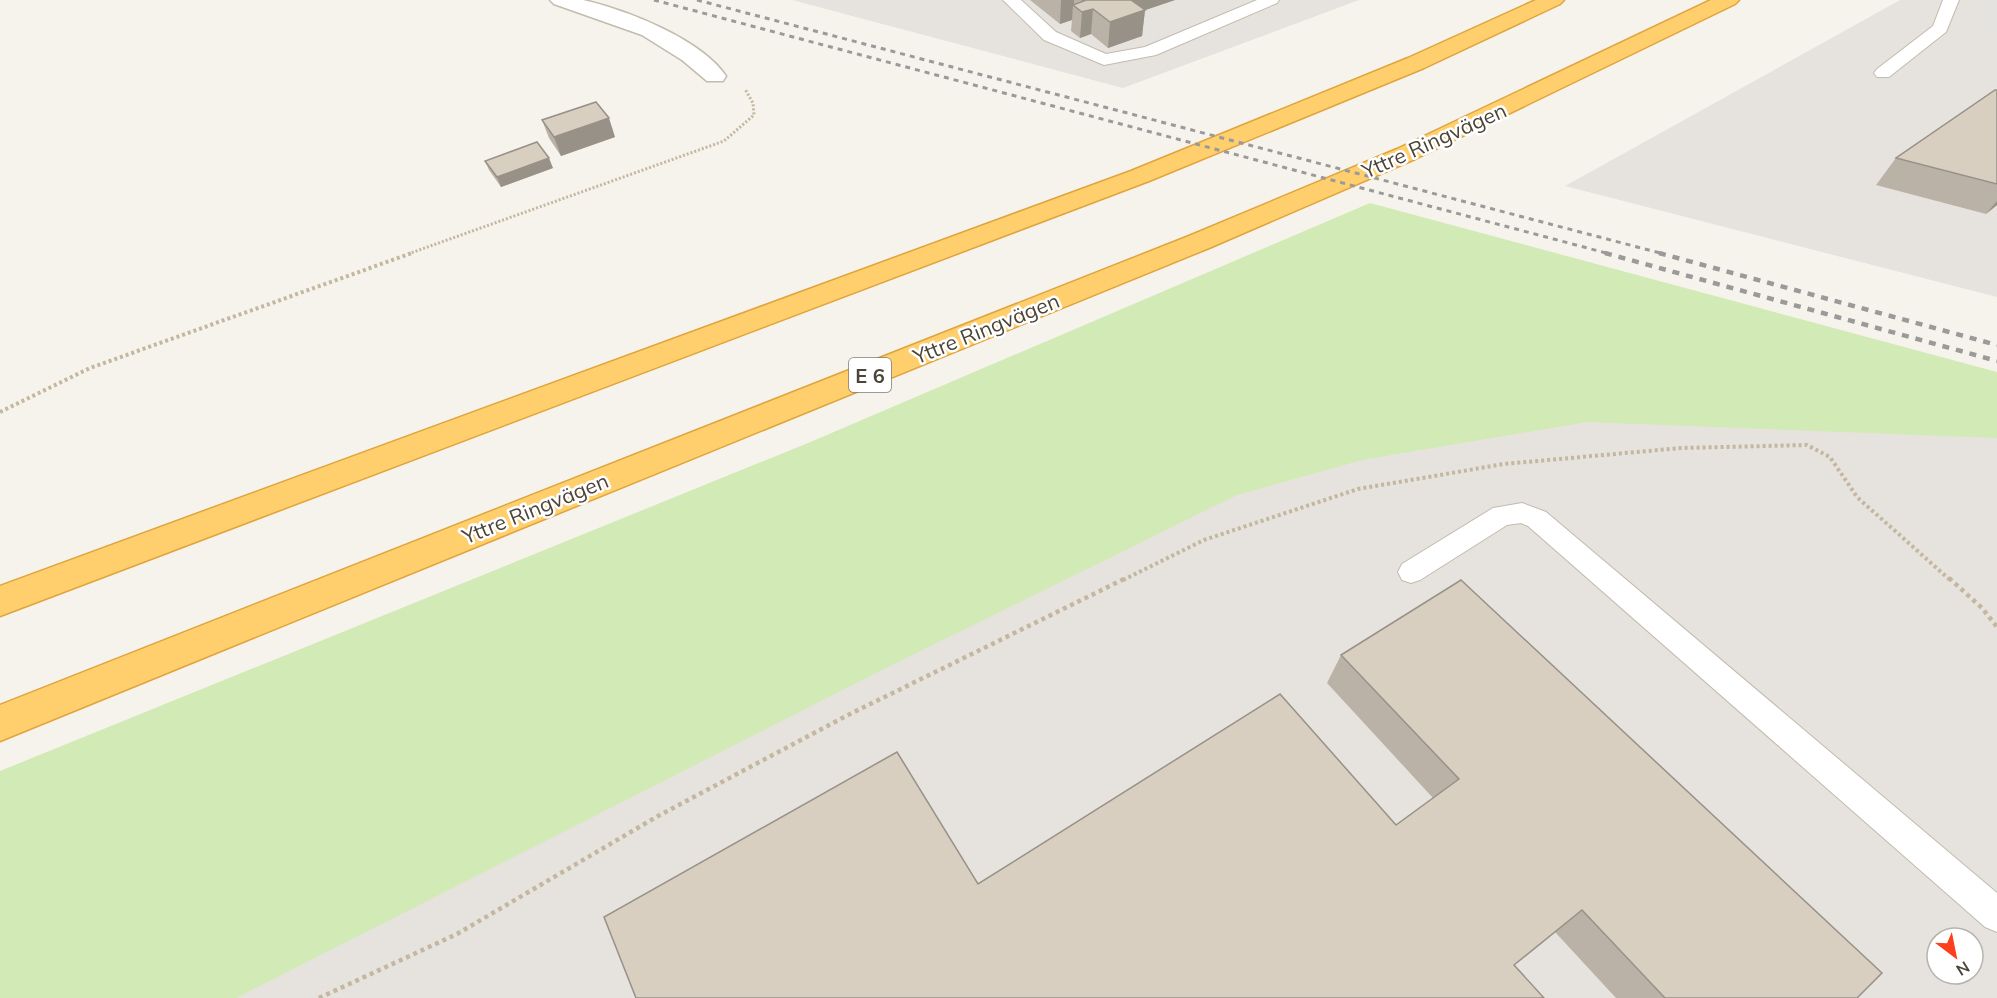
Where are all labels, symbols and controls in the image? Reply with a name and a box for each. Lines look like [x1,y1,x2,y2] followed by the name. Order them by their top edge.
[1357,97,1510,184] street label: Yttre Ringvägen
[908,287,1063,370] street label: Yttre Ringvägen
[849,358,891,392] road number: E 6
[457,467,612,550] street label: Yttre Ringvägen
[1925,926,1985,986] north arrow
[1953,957,1973,980] text: N

